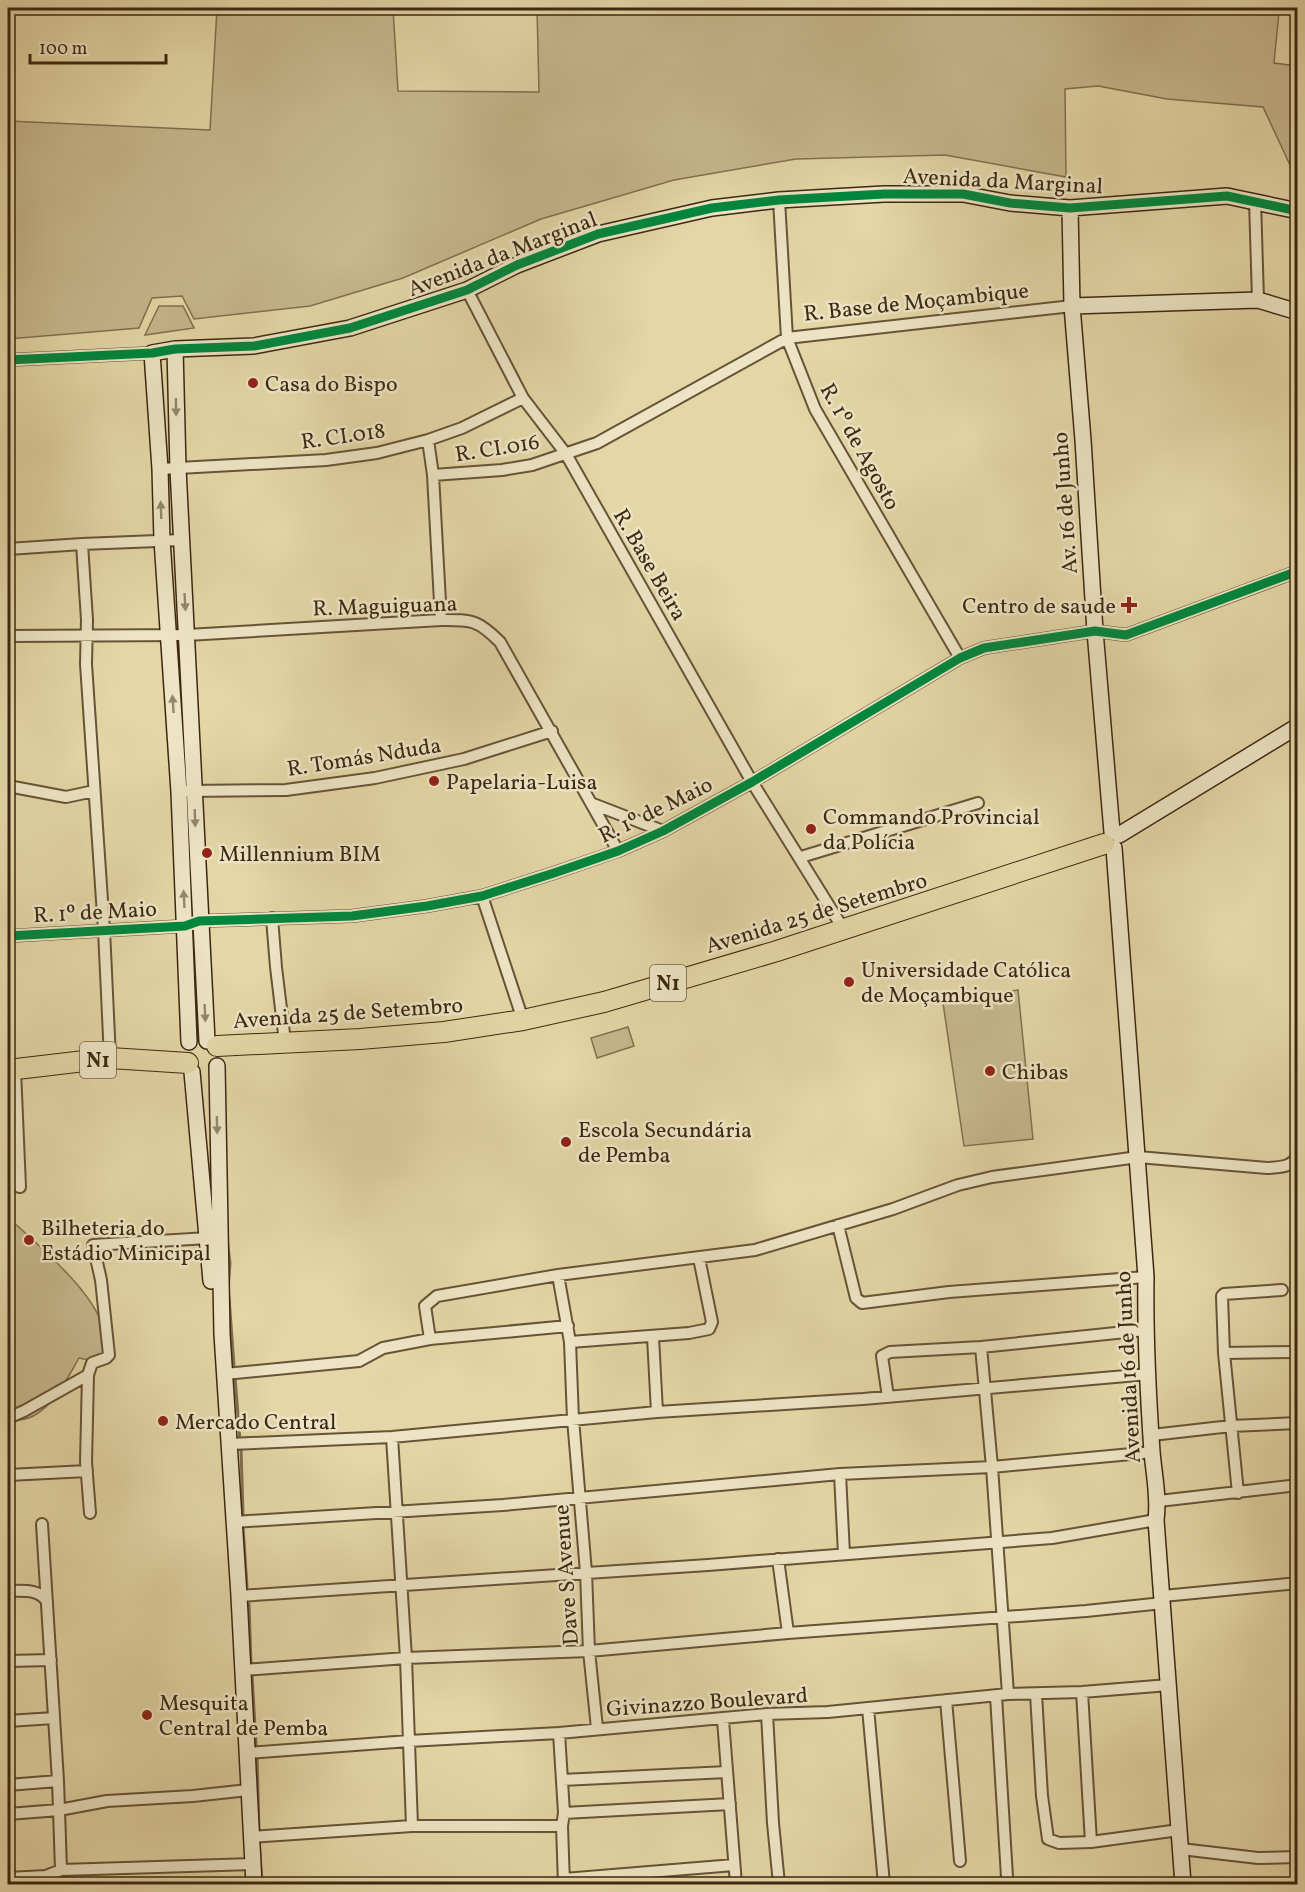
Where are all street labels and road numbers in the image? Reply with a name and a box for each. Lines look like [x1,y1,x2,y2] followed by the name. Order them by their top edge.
[902,162,1104,203] street label: Avenida da Marginal
[404,205,602,306] street label: Avenida da Marginal
[802,276,1030,331] street label: R. Base de Moçambique
[811,378,907,516] street label: R. 1º de Agosto
[299,416,388,459] street label: R. CI.018
[453,428,542,471] street label: R. CI.016
[1046,431,1087,575] street label: Av. 16 de Junho
[604,504,693,627] street label: R. Base Beira
[312,589,458,626] street label: R. Maguiguana
[285,731,444,786] street label: R. Tomás Nduda
[594,770,719,852] street label: R. 1º de Maio
[702,866,931,963] street label: Avenida 25 de Setembro
[33,895,158,932] street label: R. 1º de Maio
[650,965,686,1001] road number: N1
[232,991,464,1038] street label: Avenida 25 de Setembro
[80,1042,116,1078] road number: N1
[1109,1270,1150,1464] street label: Avenida 16 de Junho
[547,1503,588,1646] street label: Dave S Avenue
[605,1681,809,1726] street label: Givinazzo Boulevard

